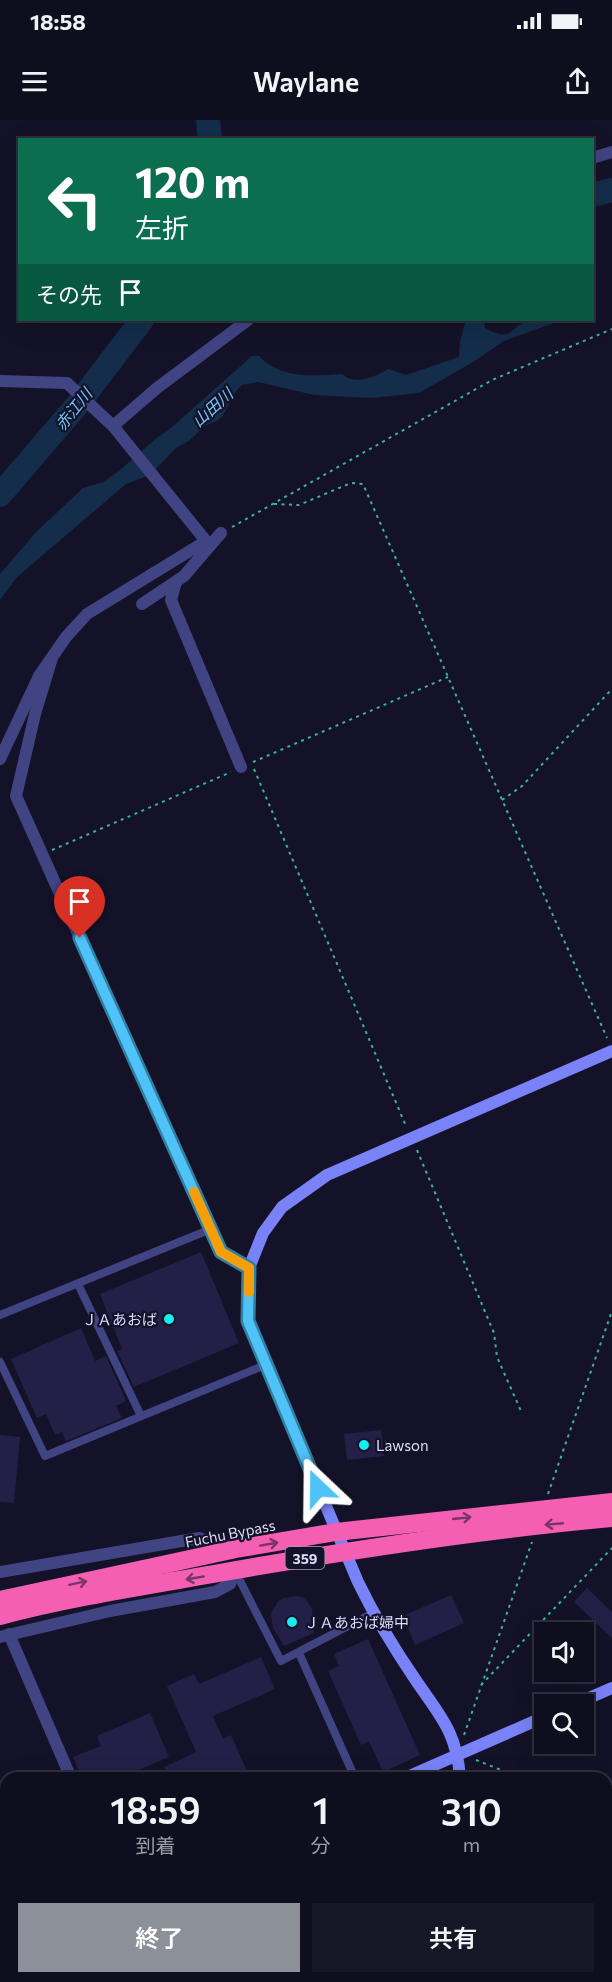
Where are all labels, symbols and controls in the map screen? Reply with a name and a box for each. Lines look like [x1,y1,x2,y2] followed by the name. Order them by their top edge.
[30,8,86,35] text: 18:58
[18,65,51,98] icon: menu
[253,65,359,98] text: Waylane
[561,65,594,98] icon: share
[135,155,250,207] text: 120 m
[36,162,114,240] icon: left
[135,211,189,244] text: 左折
[114,276,147,309] icon: arrive
[36,281,102,308] text: その先
[51,383,97,434] water label: 赤江川
[188,383,238,430] water label: 山田川
[54,876,105,938] pin
[63,885,96,918] icon: arrive
[82,1310,157,1328] place label: ＪＡあおば
[162,1312,176,1326] marker: ＪＡあおば
[376,1436,429,1454] place label: Lawson
[357,1438,371,1452] marker: Lawson
[286,1456,350,1520] position arrow
[451,1512,471,1523] one-way arrow
[183,1515,277,1551] street label: Fuchu Bypass
[544,1519,564,1530] one-way arrow
[258,1538,278,1549] one-way arrow
[286,1547,324,1569] road number: 359
[186,1572,205,1583] one-way arrow
[67,1577,87,1588] one-way arrow
[304,1613,409,1631] place label: ＪＡあおば婦中
[285,1615,299,1629] marker: ＪＡあおば婦中
[534,1622,594,1754] map controls
[534,1622,594,1682] button: sound
[534,1694,594,1754] button: search
[110,1787,201,1831] text: 18:59
[313,1787,329,1831] text: 1
[441,1789,502,1833] text: 310
[463,1832,480,1856] text: m
[135,1833,175,1857] text: 到着
[311,1833,331,1857] text: 分
[18,1903,300,1972] button: 終了
[312,1903,594,1972] button: 共有

